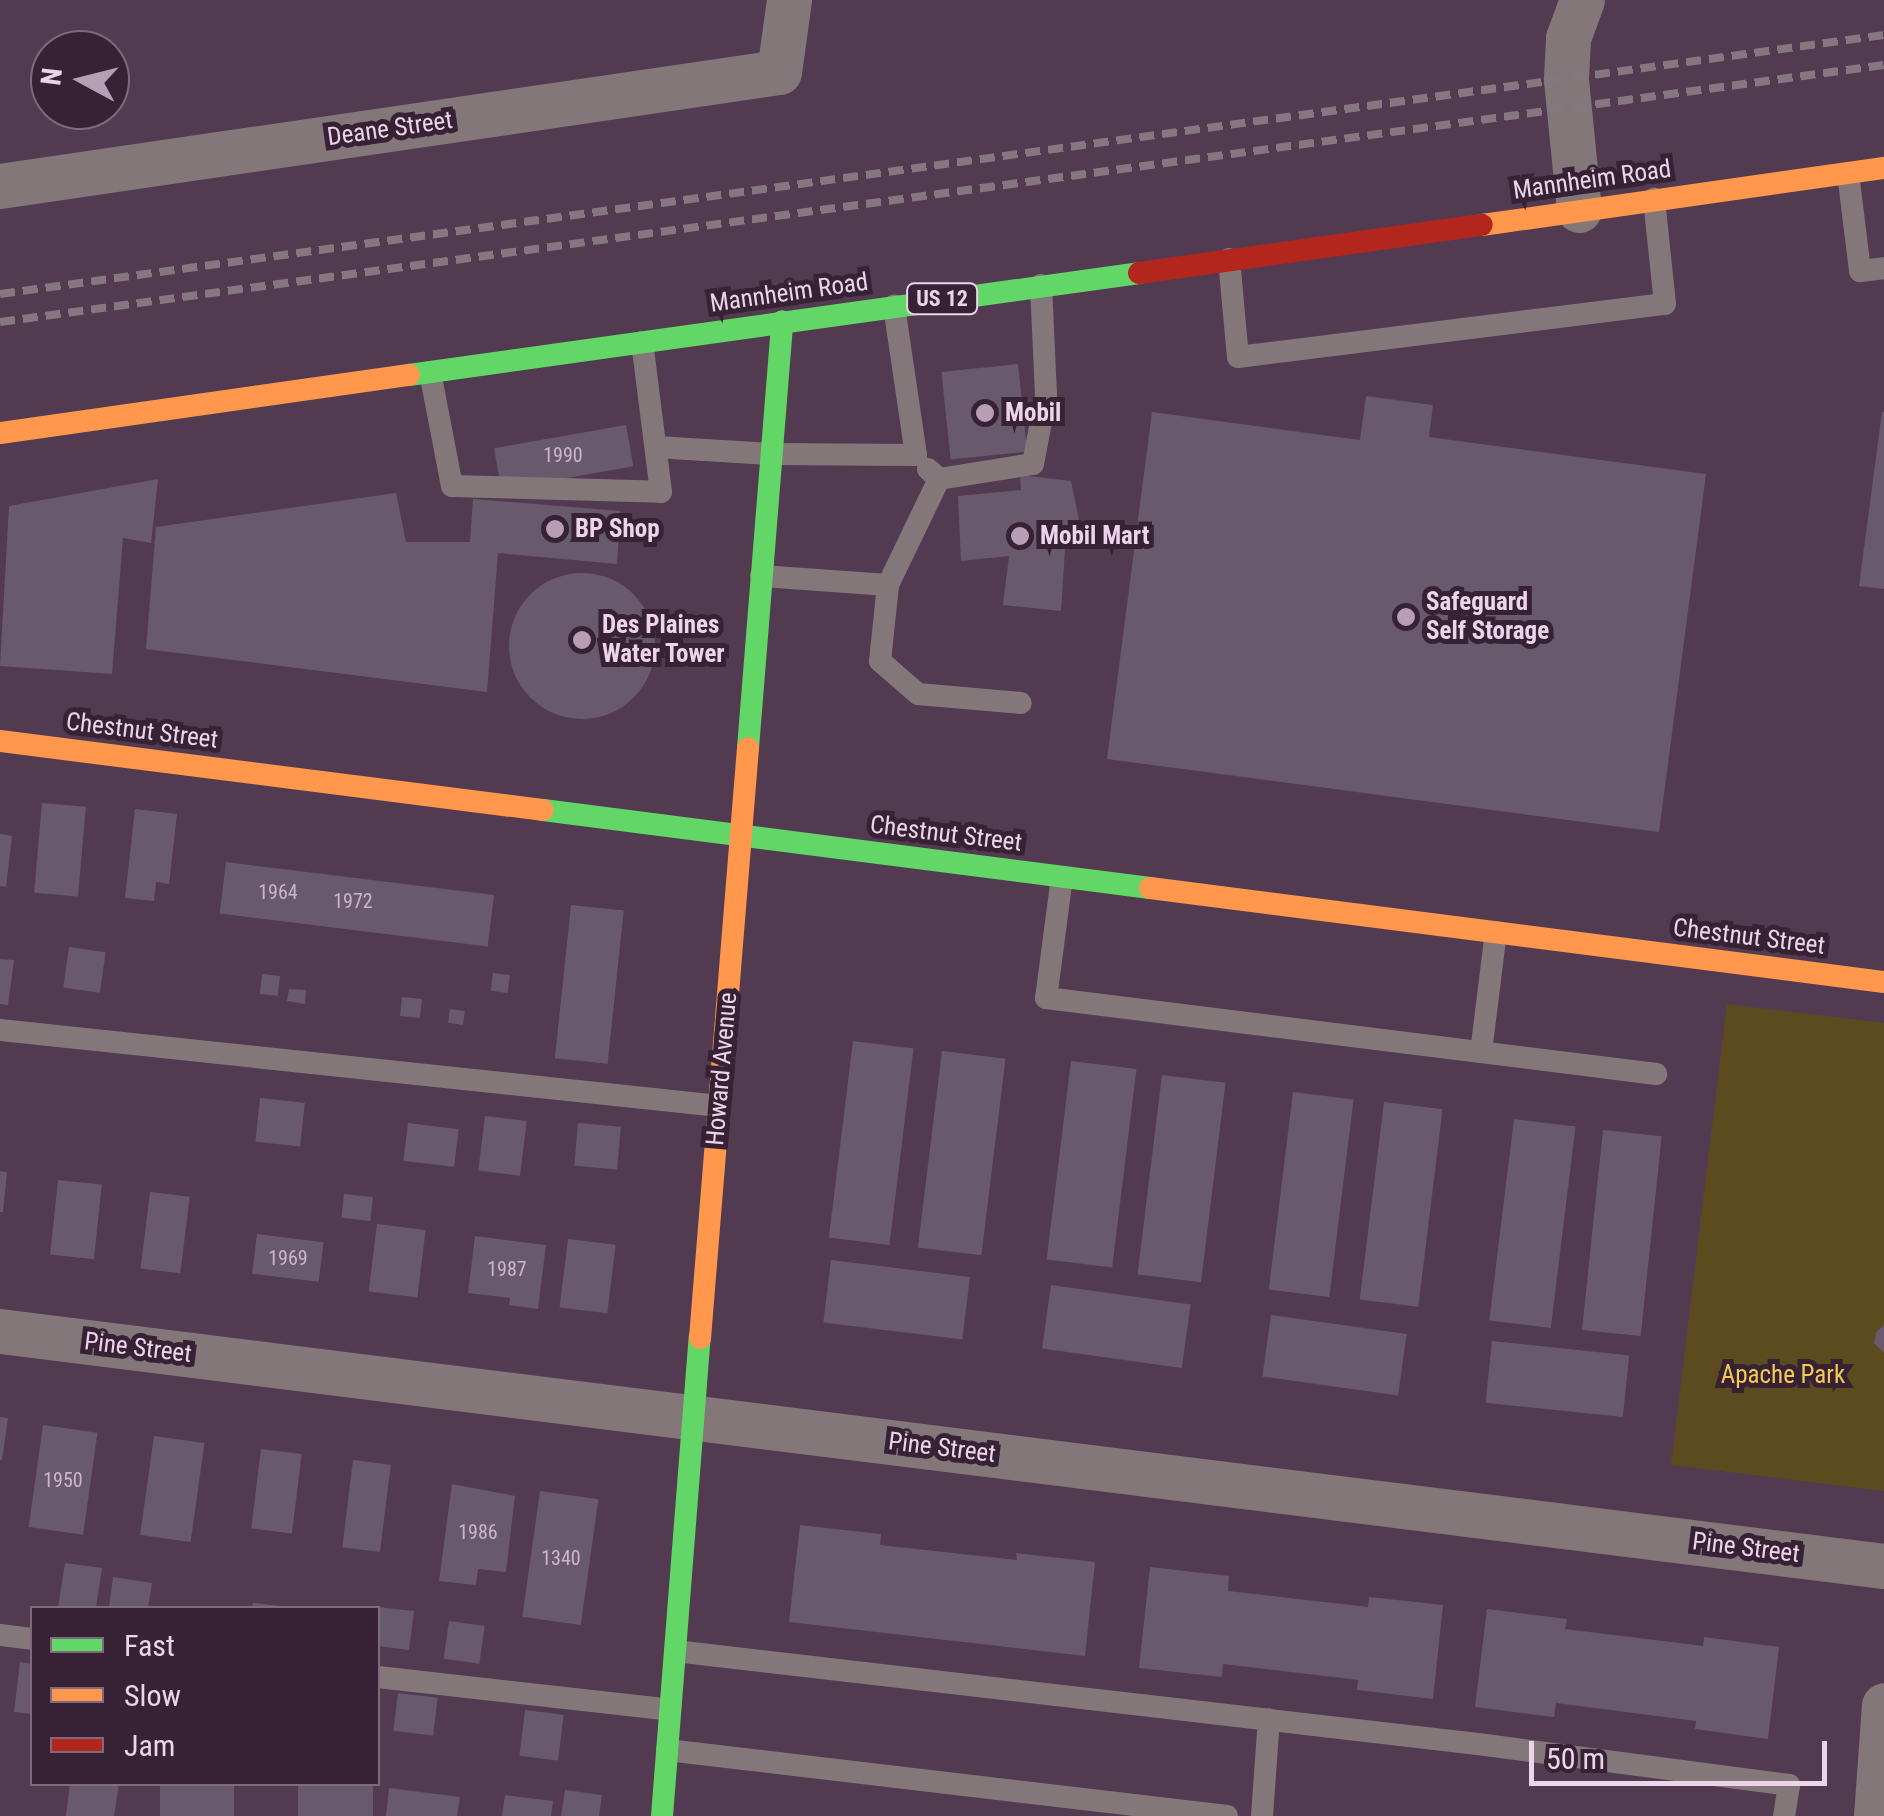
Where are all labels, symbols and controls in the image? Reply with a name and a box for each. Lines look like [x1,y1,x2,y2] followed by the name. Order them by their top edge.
[30,30,130,130] north arrow
[34,66,69,87] text: N
[325,105,455,153] street label: Deane Street
[1511,154,1673,206] street label: Mannheim Road
[708,267,870,319] street label: Mannheim Road
[904,282,980,316] road number: US 12
[1005,398,1061,428] place label: Mobil
[974,402,996,424] marker: Mobil
[543,443,583,467] house number: 1990
[575,514,660,544] place label: BP Shop
[544,518,566,540] marker: BP Shop
[1040,521,1149,551] place label: Mobil Mart
[1009,525,1031,547] marker: Mobil Mart
[1426,588,1549,647] place label: Safeguard Self Storage
[1395,606,1417,628] marker: Safeguard Self Storage
[602,611,725,670] place label: Des Plaines Water Tower
[571,629,593,651] marker: Des Plaines Water Tower
[64,707,220,755] street label: Chestnut Street
[868,810,1024,858] street label: Chestnut Street
[258,880,298,904] house number: 1964
[333,889,373,913] house number: 1972
[1671,913,1827,961] street label: Chestnut Street
[700,991,744,1147] street label: Howard Avenue
[268,1246,308,1270] house number: 1969
[487,1257,527,1281] house number: 1987
[83,1327,193,1369] street label: Pine Street
[1721,1360,1845,1390] park label: Apache Park
[887,1427,997,1469] street label: Pine Street
[43,1468,83,1492] house number: 1950
[458,1520,498,1544] house number: 1986
[1691,1527,1801,1569] street label: Pine Street
[541,1546,581,1570] house number: 1340
[30,1606,380,1786] legend
[124,1628,175,1663] text: Fast
[124,1678,181,1713] text: Slow
[1534,1721,1832,1783] scale bar
[124,1728,175,1763] text: Jam
[1546,1741,1605,1776] text: 50 m

